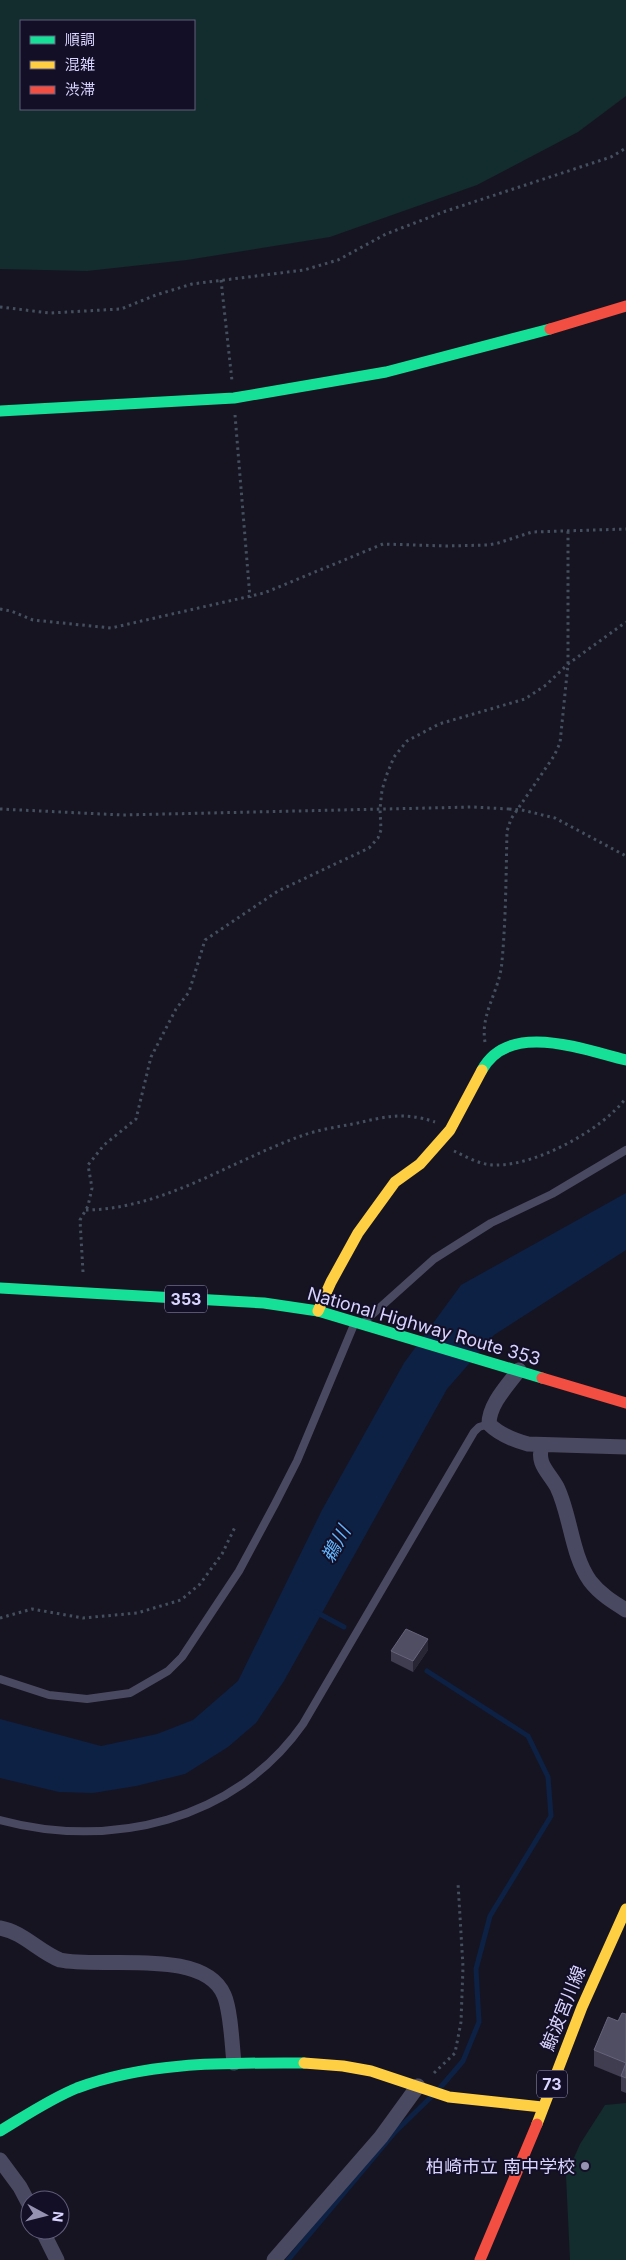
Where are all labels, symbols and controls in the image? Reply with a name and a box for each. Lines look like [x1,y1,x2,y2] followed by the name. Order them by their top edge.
[20,20,195,110] legend
[65,30,95,49] text: 順調
[65,55,95,74] text: 混雑
[65,80,95,99] text: 渋滞
[305,1283,543,1369] street label: National Highway Route 353
[165,1286,207,1312] road number: 353
[317,1520,356,1566] water label: 鵜川
[536,1962,590,2054] street label: 鯨波宮川線
[537,2070,567,2098] road number: 73
[426,2156,575,2177] place label: 柏崎市立 南中学校
[579,2160,591,2172] marker: 柏崎市立 南中学校
[20,2190,70,2240] north arrow
[49,2210,67,2223] text: N

